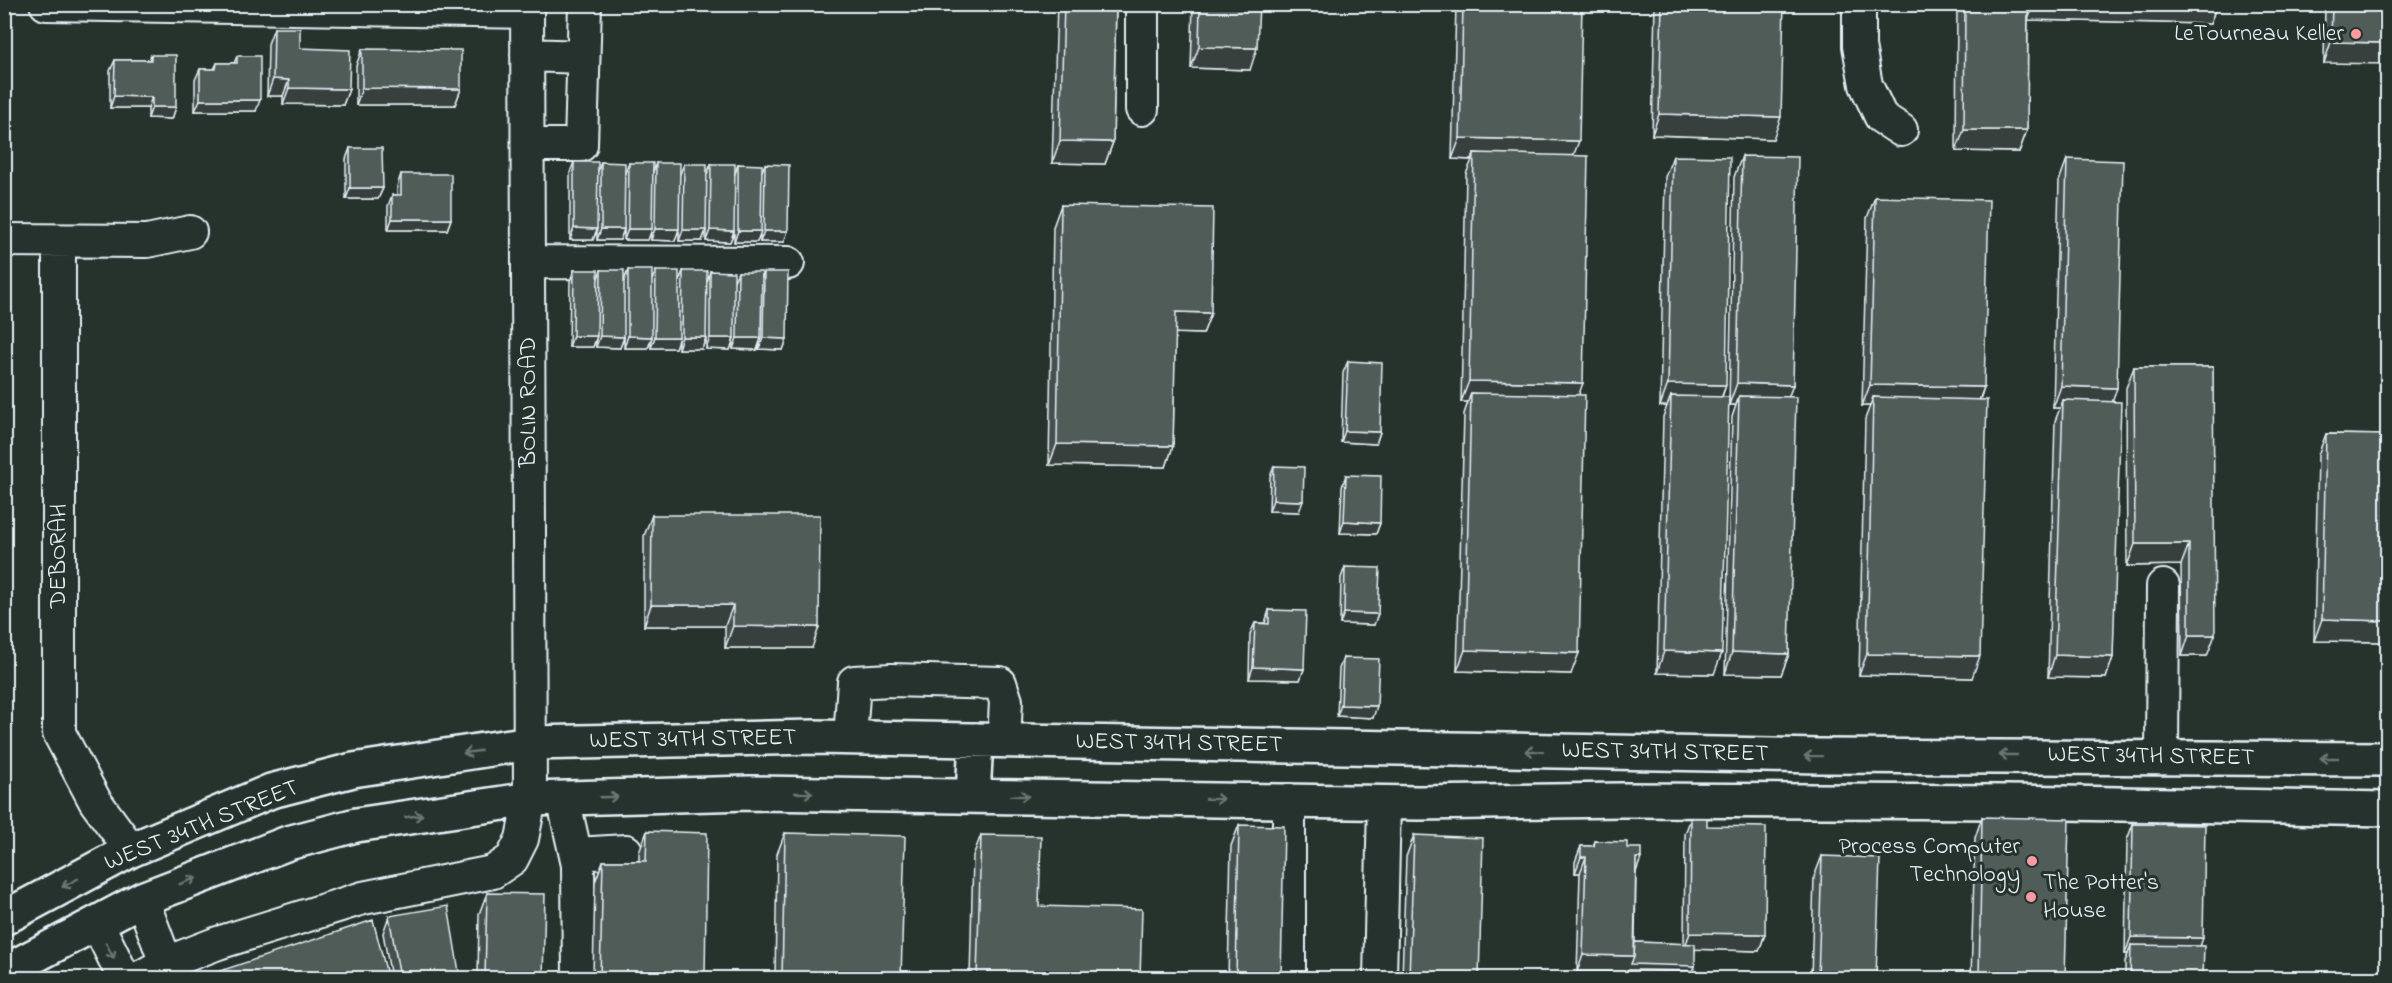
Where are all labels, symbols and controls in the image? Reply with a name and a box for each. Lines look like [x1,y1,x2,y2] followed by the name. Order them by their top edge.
[2174,17,2345,52] place label: LeTourneau Keller
[2349,27,2363,41] marker: LeTourneau Keller
[512,337,547,468] street label: BOLIN ROAD
[42,504,77,609] street label: DEBORAH
[589,721,797,759] street label: WEST 34TH STREET
[1075,725,1283,763] street label: WEST 34TH STREET
[1561,734,1769,772] street label: WEST 34TH STREET
[2047,738,2255,776] street label: WEST 34TH STREET
[1525,745,1545,757] one-way arrow
[462,747,482,758] one-way arrow
[1804,750,1824,762] one-way arrow
[1999,750,2019,761] one-way arrow
[2320,752,2340,764] one-way arrow
[99,771,305,881] street label: WEST 34TH STREET
[793,787,813,799] one-way arrow
[1009,790,1029,801] one-way arrow
[598,791,618,803] one-way arrow
[1204,793,1224,805] one-way arrow
[404,811,423,822] one-way arrow
[1839,830,2021,894] place label: Process Computer Technology
[2025,854,2039,868] marker: Process Computer Technology
[2043,866,2159,929] place label: The Potter's House
[179,875,197,886] one-way arrow
[62,877,79,889] one-way arrow
[2024,890,2038,904] marker: The Potter's House
[105,941,117,959] one-way arrow

